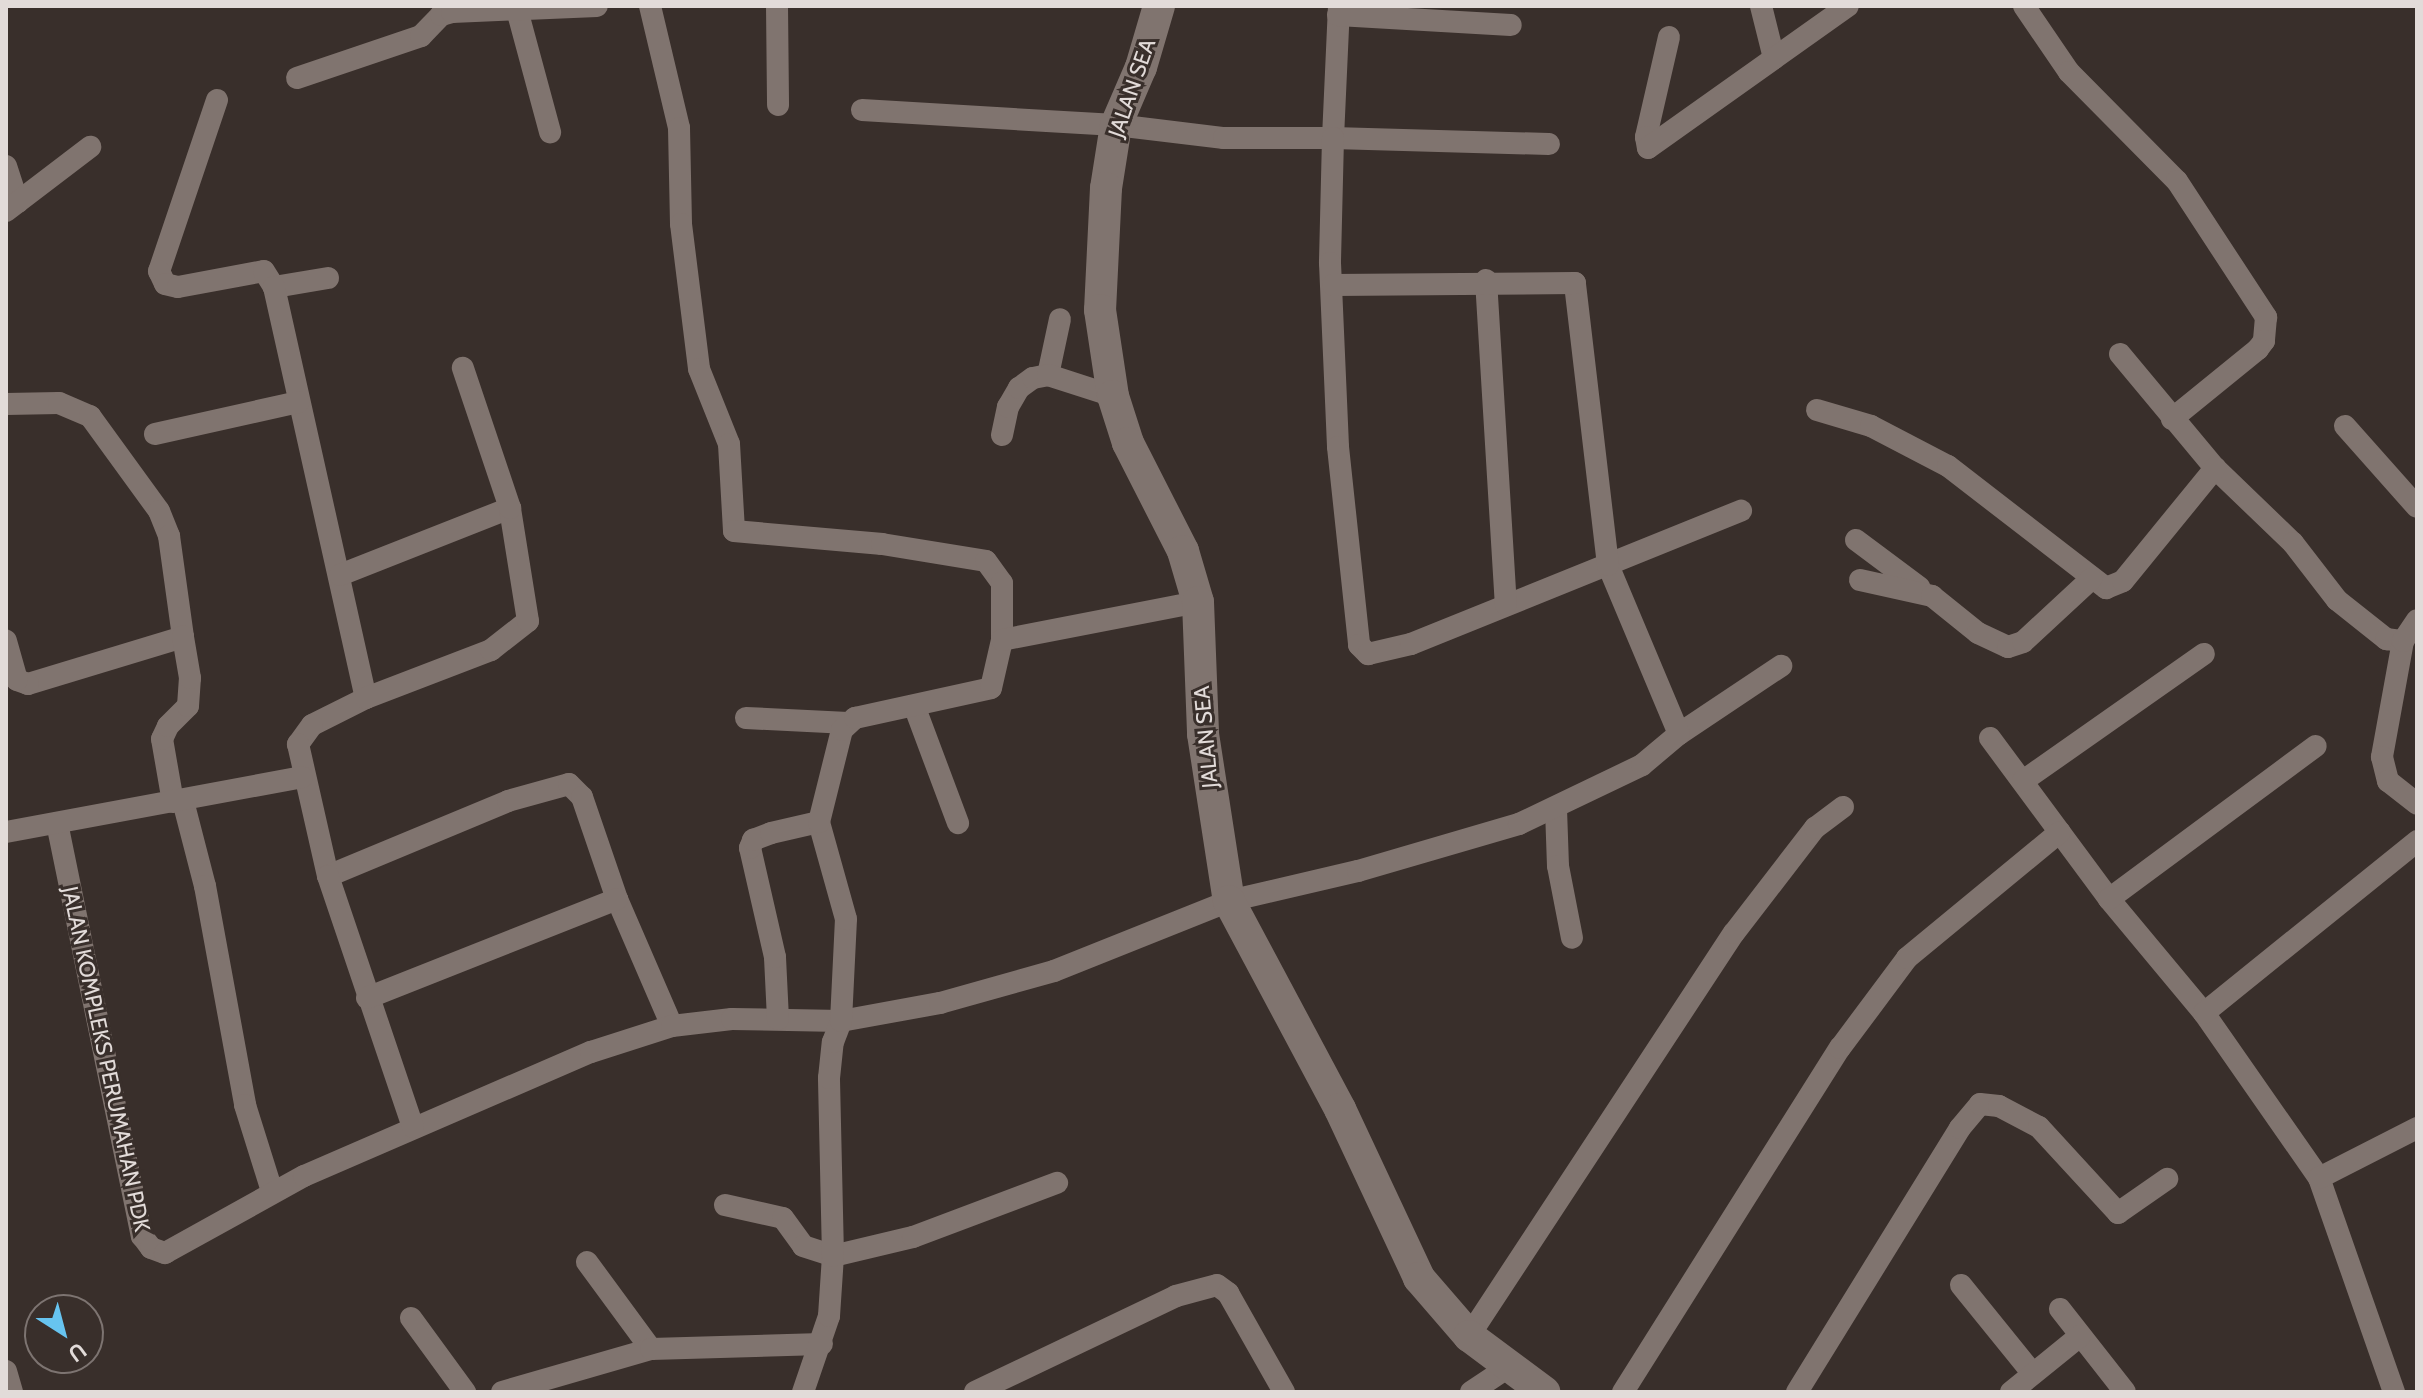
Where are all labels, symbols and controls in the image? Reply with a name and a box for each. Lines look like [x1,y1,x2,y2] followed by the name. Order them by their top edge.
[1103,35,1161,141] street label: JALAN SEA
[1188,685,1224,789] street label: JALAN SEA
[56,884,156,1234] street label: JALAN KOMPLEKS PERUMAHAN PDK
[24,1294,104,1374] north arrow
[63,1337,92,1368] text: U

